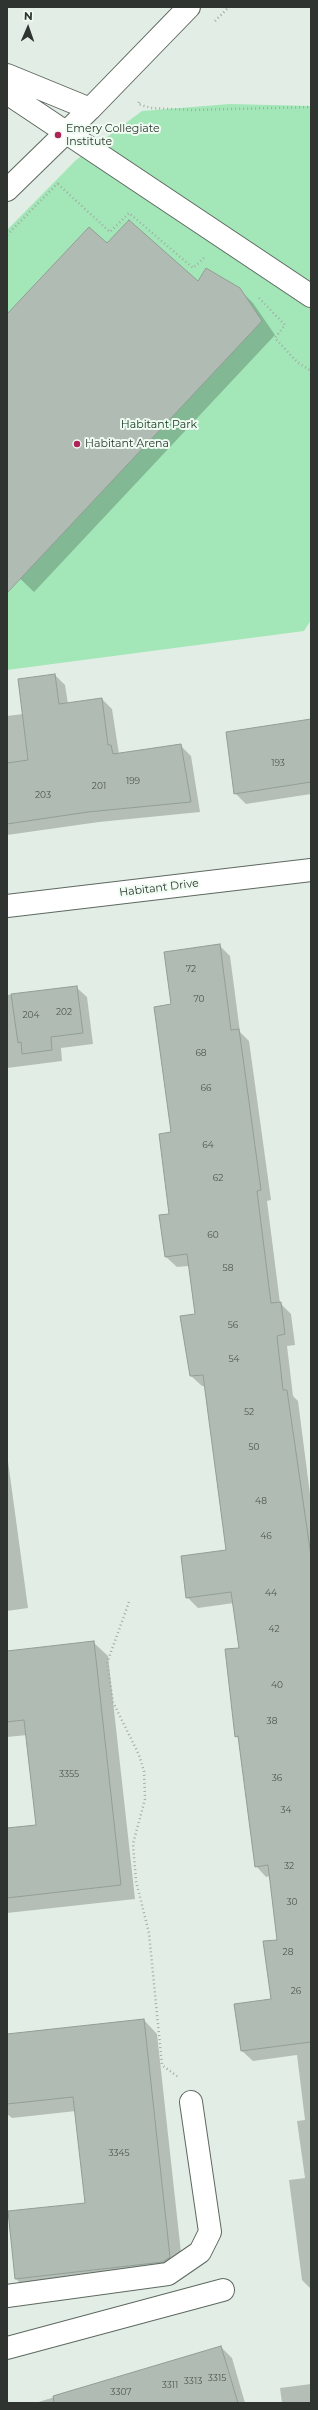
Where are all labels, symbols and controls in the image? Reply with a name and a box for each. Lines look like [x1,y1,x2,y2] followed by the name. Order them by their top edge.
[8,8,48,48] north arrow
[24,9,33,23] text: N
[66,122,160,148] place label: Emery Collegiate Institute
[53,130,63,140] marker: Emery Collegiate Institute
[121,418,197,432] park label: Habitant Park
[85,437,169,451] place label: Habitant Arena
[72,439,82,449] marker: Habitant Arena
[271,758,285,768] house number: 193
[126,776,140,786] house number: 199
[92,781,106,791] house number: 201
[35,790,51,800] house number: 203
[118,877,200,899] street label: Habitant Drive
[186,964,196,974] house number: 72
[193,994,205,1004] house number: 70
[56,1007,72,1017] house number: 202
[23,1010,39,1020] house number: 204
[195,1048,207,1058] house number: 68
[201,1083,211,1093] house number: 66
[202,1140,214,1150] house number: 64
[213,1173,223,1183] house number: 62
[207,1230,219,1240] house number: 60
[223,1263,233,1273] house number: 58
[228,1320,238,1330] house number: 56
[228,1354,240,1364] house number: 54
[244,1407,254,1417] house number: 52
[248,1442,260,1452] house number: 50
[255,1496,267,1506] house number: 48
[260,1531,272,1541] house number: 46
[265,1588,277,1598] house number: 44
[268,1624,280,1634] house number: 42
[271,1680,283,1690] house number: 40
[267,1716,277,1726] house number: 38
[59,1769,79,1779] house number: 3355
[272,1773,282,1783] house number: 36
[280,1805,292,1815] house number: 34
[284,1861,294,1871] house number: 32
[286,1897,298,1907] house number: 30
[283,1947,293,1957] house number: 28
[291,1986,301,1996] house number: 26
[108,2148,130,2158] house number: 3345
[208,2373,226,2383] house number: 3315
[184,2376,202,2386] house number: 3313
[162,2380,178,2390] house number: 3311
[110,2387,132,2397] house number: 3307

